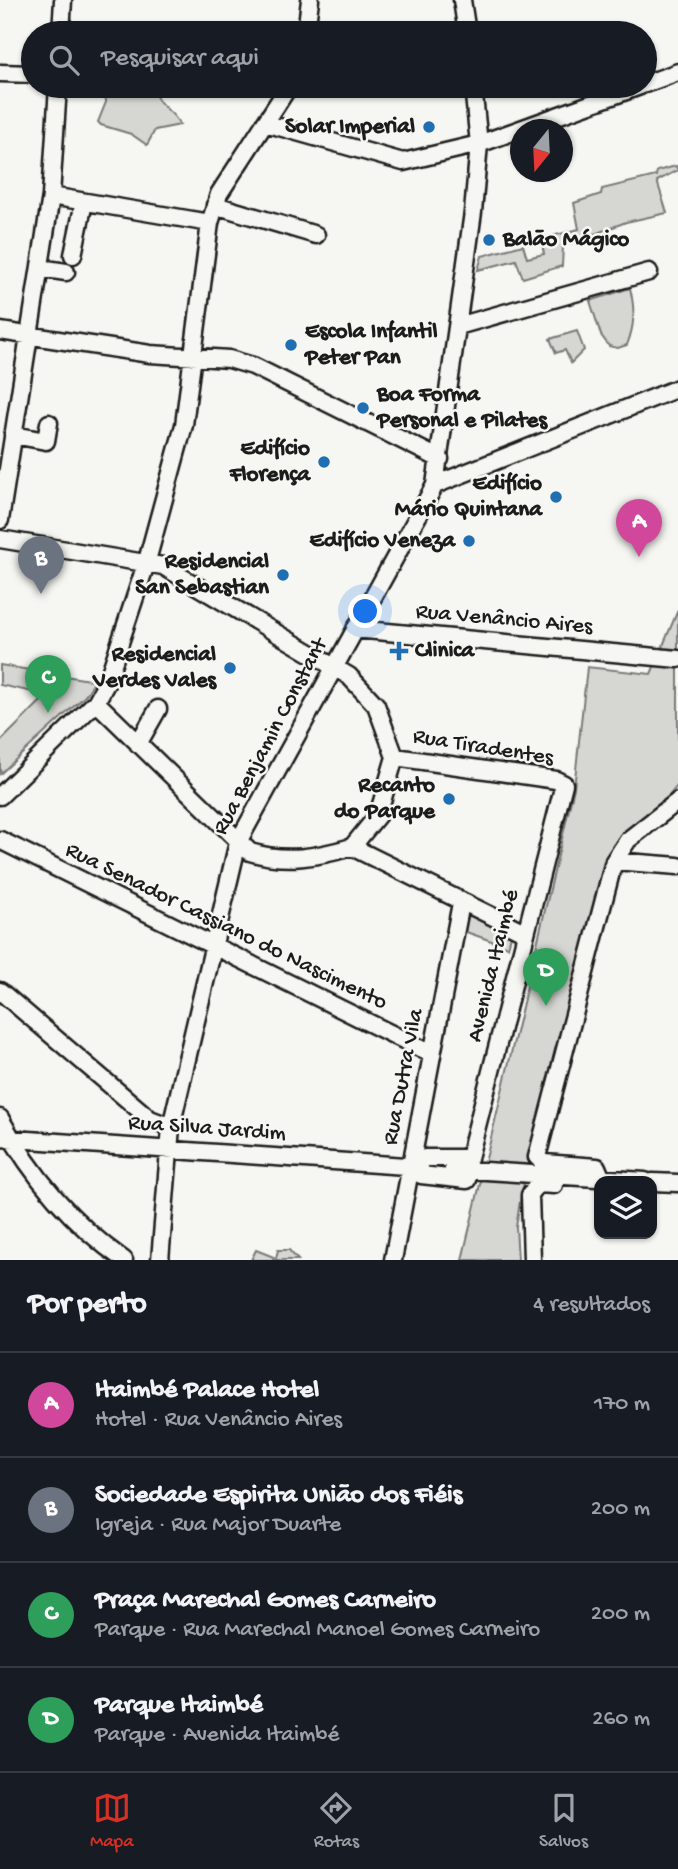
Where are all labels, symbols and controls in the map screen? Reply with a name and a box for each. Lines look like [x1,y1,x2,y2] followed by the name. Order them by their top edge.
[21,21,657,98] search box
[45,41,83,79] icon: search
[101,44,259,75] text: Pesquisar aqui
[285,114,415,141] place label: Solar Imperial
[421,119,437,135] marker: Solar Imperial
[510,119,573,182] north arrow
[502,227,629,254] place label: Balão Mágico
[481,232,497,248] marker: Balão Mágico
[303,319,437,372] place label: Escola Infantil Peter Pan
[283,337,299,353] marker: Escola Infantil Peter Pan
[375,382,548,435] place label: Boa Forma Personal e Pilates
[355,400,371,416] marker: Boa Forma Personal e Pilates
[229,436,311,489] place label: Edifício Florença
[316,454,332,470] marker: Edifício Florença
[395,471,543,524] place label: Edifício Mário Quintana
[548,489,564,505] marker: Edifício Mário Quintana
[616,499,662,557] pin: A
[310,528,456,555] place label: Edifício Veneza
[461,533,477,549] marker: Edifício Veneza
[18,536,64,594] pin: B
[135,549,270,602] place label: Residencial San Sebastian
[275,567,291,583] marker: Residencial San Sebastian
[348,594,382,628] your location
[414,599,594,641] street label: Rua Venâncio Aires
[208,633,335,840] street label: Rua Benjamin Constant
[415,638,475,665] place label: Clinica
[389,641,409,661] marker: Clinica
[92,642,218,695] place label: Residencial Verdes Vales
[25,655,71,713] pin: C
[222,660,238,676] marker: Residencial Verdes Vales
[411,724,556,773] street label: Rua Tiradentes
[334,773,436,826] place label: Recanto do Parque
[441,791,457,807] marker: Recanto do Parque
[61,837,391,1017] street label: Rua Senador Cassiano do Nascimento
[462,886,526,1045] street label: Avenida Itaimbé
[523,948,569,1006] pin: D
[378,1005,431,1147] street label: Rua Dutra Vila
[127,1110,287,1148] street label: Rua Silva Jardim
[594,1176,657,1239] map controls
[594,1176,657,1239] button: layers
[28,1288,147,1323] text: Por perto
[533,1292,650,1319] text: 4 resultados
[95,1376,319,1407] text: Itaimbé Palace Hotel
[44,1391,58,1418] text: A
[594,1391,650,1418] text: 170 m
[95,1407,342,1434] text: Hotel · Rua Venâncio Aires
[95,1481,462,1512] text: Sociedade Espirita União dos Fiéis
[45,1496,57,1523] text: B
[591,1496,650,1523] text: 200 m
[95,1512,341,1539] text: Igreja · Rua Major Duarte
[95,1586,436,1617] text: Praça Marechal Gomes Carneiro
[45,1601,57,1628] text: C
[591,1601,650,1628] text: 200 m
[95,1617,540,1644] text: Parque · Rua Marechal Manoel Gomes Carneiro
[95,1691,263,1722] text: Parque Itaimbé
[44,1706,59,1733] text: D
[592,1706,650,1733] text: 260 m
[95,1722,339,1749] text: Parque · Avenida Itaimbé
[90,1789,134,1854] tab: Mapa
[314,1789,359,1854] tab: Rotas
[539,1789,588,1854] tab: Salvos

